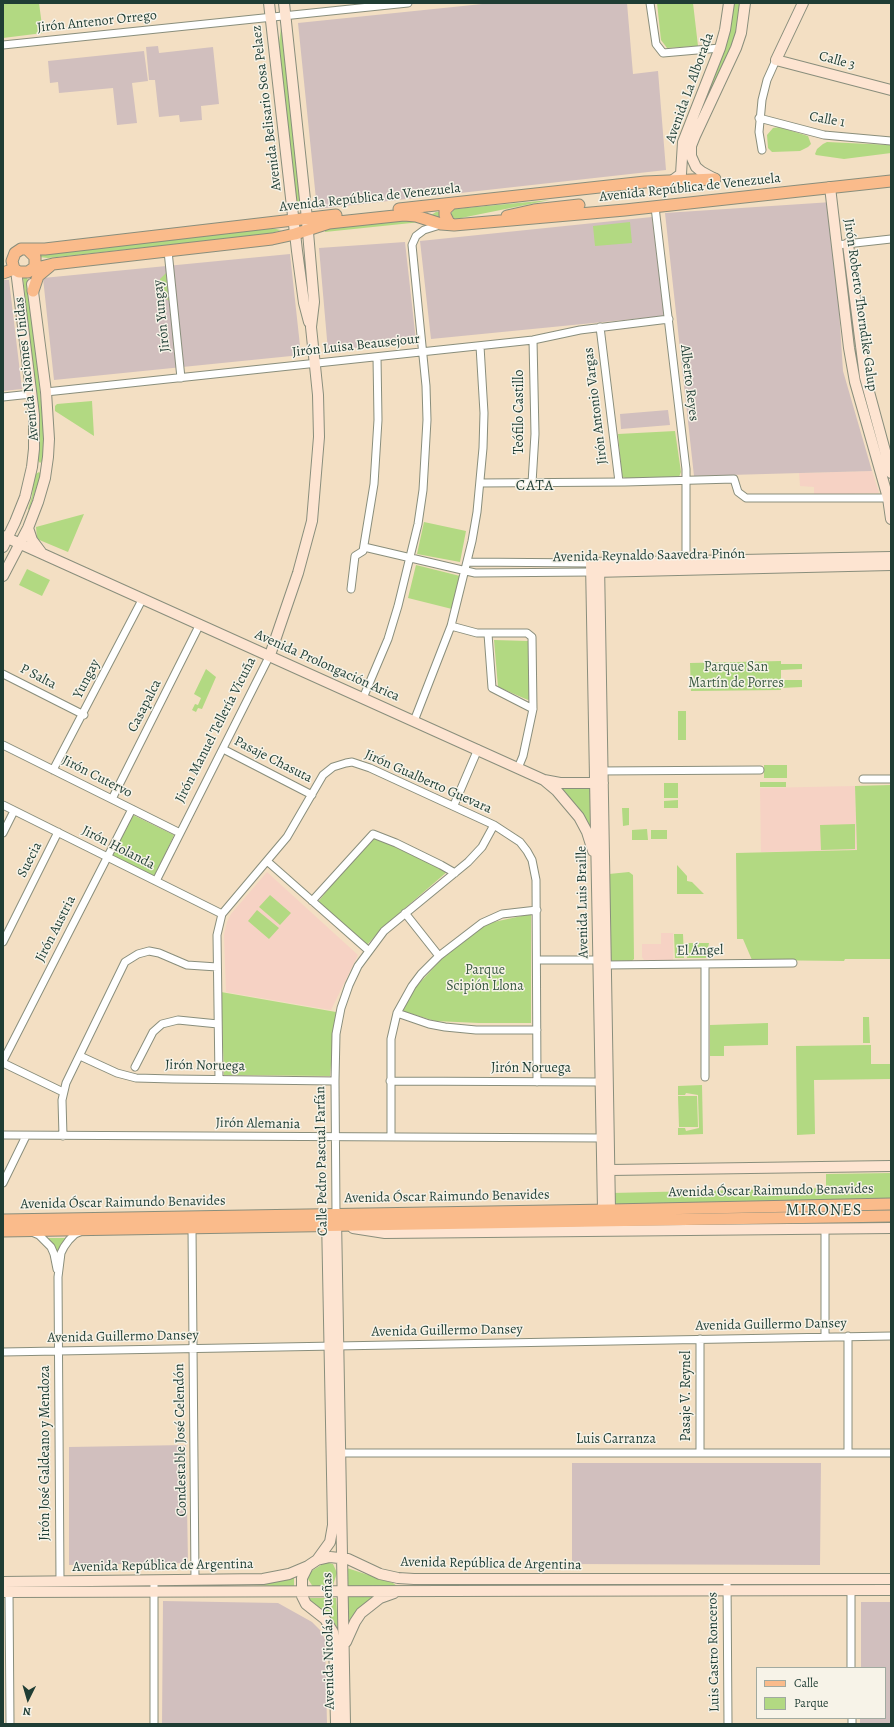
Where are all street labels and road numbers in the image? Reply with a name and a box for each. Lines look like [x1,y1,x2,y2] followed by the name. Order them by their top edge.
[36,7,158,37] street label: Jirón Antenor Orrego
[249,24,285,192] street label: Avenida Belisario Sosa Pelaez
[662,31,718,145] street label: Avenida La Alborada
[817,48,857,74] street label: Calle 3
[808,109,846,131] street label: Calle 1
[599,170,781,206] street label: Avenida República de Venezuela
[279,180,461,216] street label: Avenida República de Venezuela
[840,218,880,392] street label: Jirón Roberto Thorndike Galup
[150,279,174,353] street label: Jirón Yungay
[11,296,43,442] street label: Avenida Naciones Unidas
[291,331,421,361] street label: Jirón Luisa Beausejour
[676,344,702,422] street label: Alberto Reyes
[580,347,612,465] street label: Jirón Antonio Vargas
[512,370,528,454] street label: Teófilo Castillo
[553,546,745,566] street label: Avenida Reynaldo Saavedra Pinón
[252,626,402,706] street label: Avenida Prolongación Arica
[172,654,260,806] street label: Jirón Manuel Tellería Vicuña
[70,657,104,701] street label: Yungay
[17,661,59,693] street label: P Salta
[125,677,165,735] street label: Casapalca
[231,733,315,787] street label: Pasaje Chasuta
[362,746,494,818] street label: Jirón Gualberto Guevara
[59,752,135,802] street label: Jirón Cutervo
[79,822,157,874] street label: Jirón Holanda
[14,839,46,881] street label: Suecia
[574,846,592,958] street label: Avenida Luis Braille
[32,893,80,965] street label: Jirón Austria
[676,942,724,960] street label: El Ángel
[165,1057,245,1075] street label: Jirón Noruega
[491,1061,571,1077] street label: Jirón Noruega
[312,1086,332,1236] street label: Calle Pedro Pascual Farfán
[215,1115,301,1133] street label: Jirón Alemania
[668,1181,874,1201] street label: Avenida Óscar Raimundo Benavides
[344,1187,550,1207] street label: Avenida Óscar Raimundo Benavides
[20,1193,226,1213] street label: Avenida Óscar Raimundo Benavides
[695,1315,847,1335] street label: Avenida Guillermo Dansey
[371,1321,523,1341] street label: Avenida Guillermo Dansey
[47,1327,199,1347] street label: Avenida Guillermo Dansey
[679,1351,695,1441] street label: Pasaje V. Reynel
[171,1363,191,1517] street label: Condestable José Celendón
[38,1365,54,1541] street label: Jirón José Galdeano y Mendoza
[576,1432,656,1448] street label: Luis Carranza
[400,1554,582,1574] street label: Avenida República de Argentina
[72,1556,254,1576] street label: Avenida República de Argentina
[319,1572,339,1710] street label: Avenida Nicolás Dueñas
[705,1592,723,1712] street label: Luis Castro Ronceros

